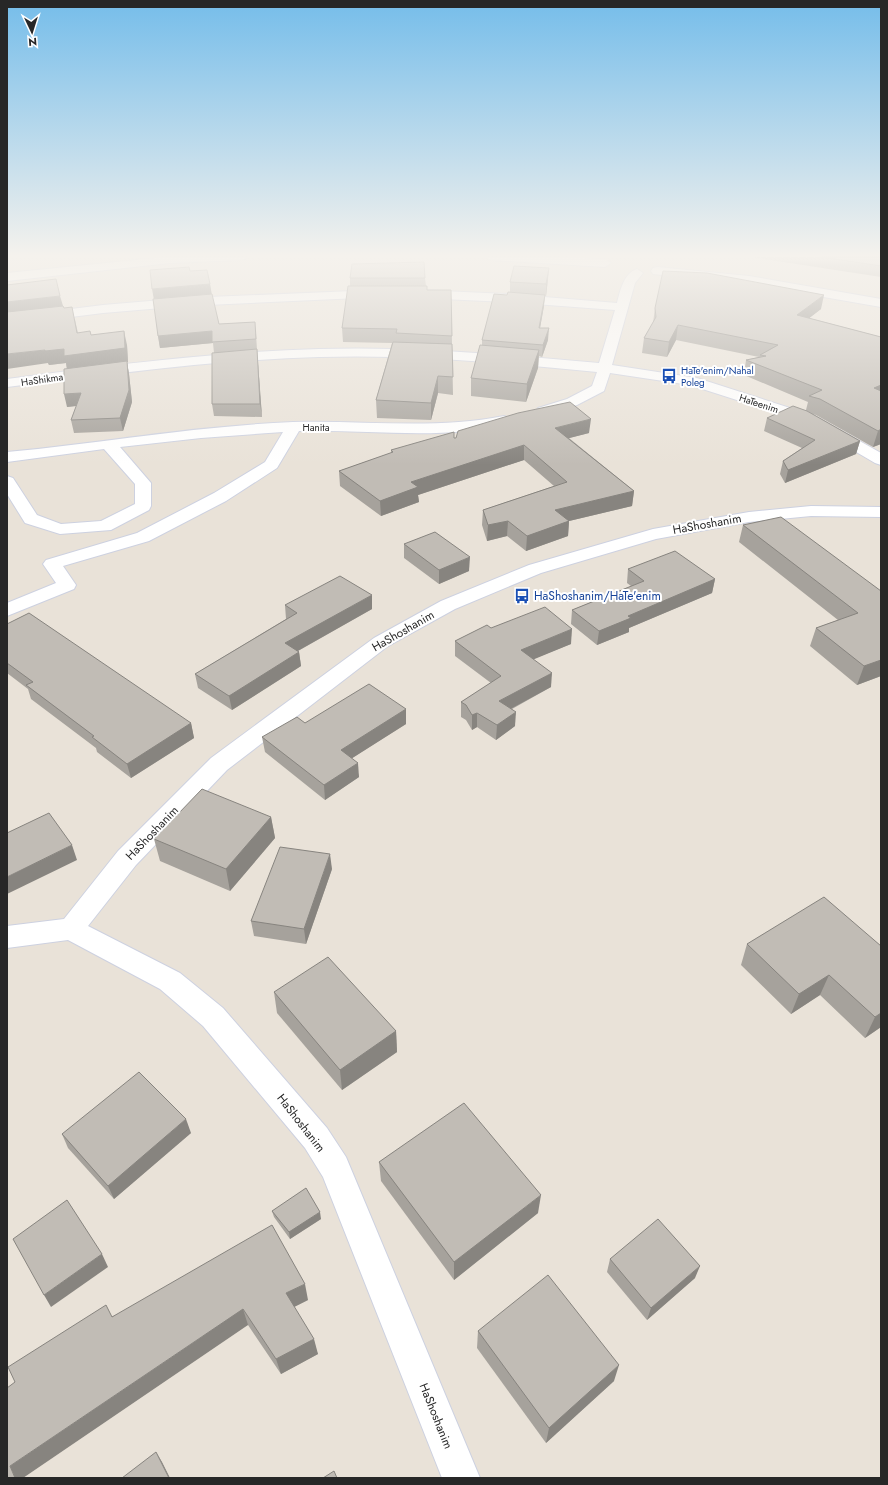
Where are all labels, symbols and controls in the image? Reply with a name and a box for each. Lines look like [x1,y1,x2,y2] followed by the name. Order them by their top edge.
[12,12,52,52] north arrow
[28,34,38,50] text: N
[681,363,754,390] place label: HaTe'enim/Nahal Poleg
[660,367,678,385] bus stop icon: HaTe'enim/Nahal Poleg
[20,369,64,390] street label: HaShikma
[737,390,781,417] street label: HaTeenim
[302,420,330,435] street label: Hanita
[671,509,743,539] street label: HaShoshanim
[513,587,531,605] bus stop icon: HaShoshanim/HaTe'enim
[534,587,661,605] place label: HaShoshanim/HaTe'enim
[368,606,438,656] street label: HaShoshanim
[121,802,183,864] street label: HaShoshanim
[273,1090,329,1156] street label: HaShoshanim
[415,1380,457,1452] street label: HaShoshanim

